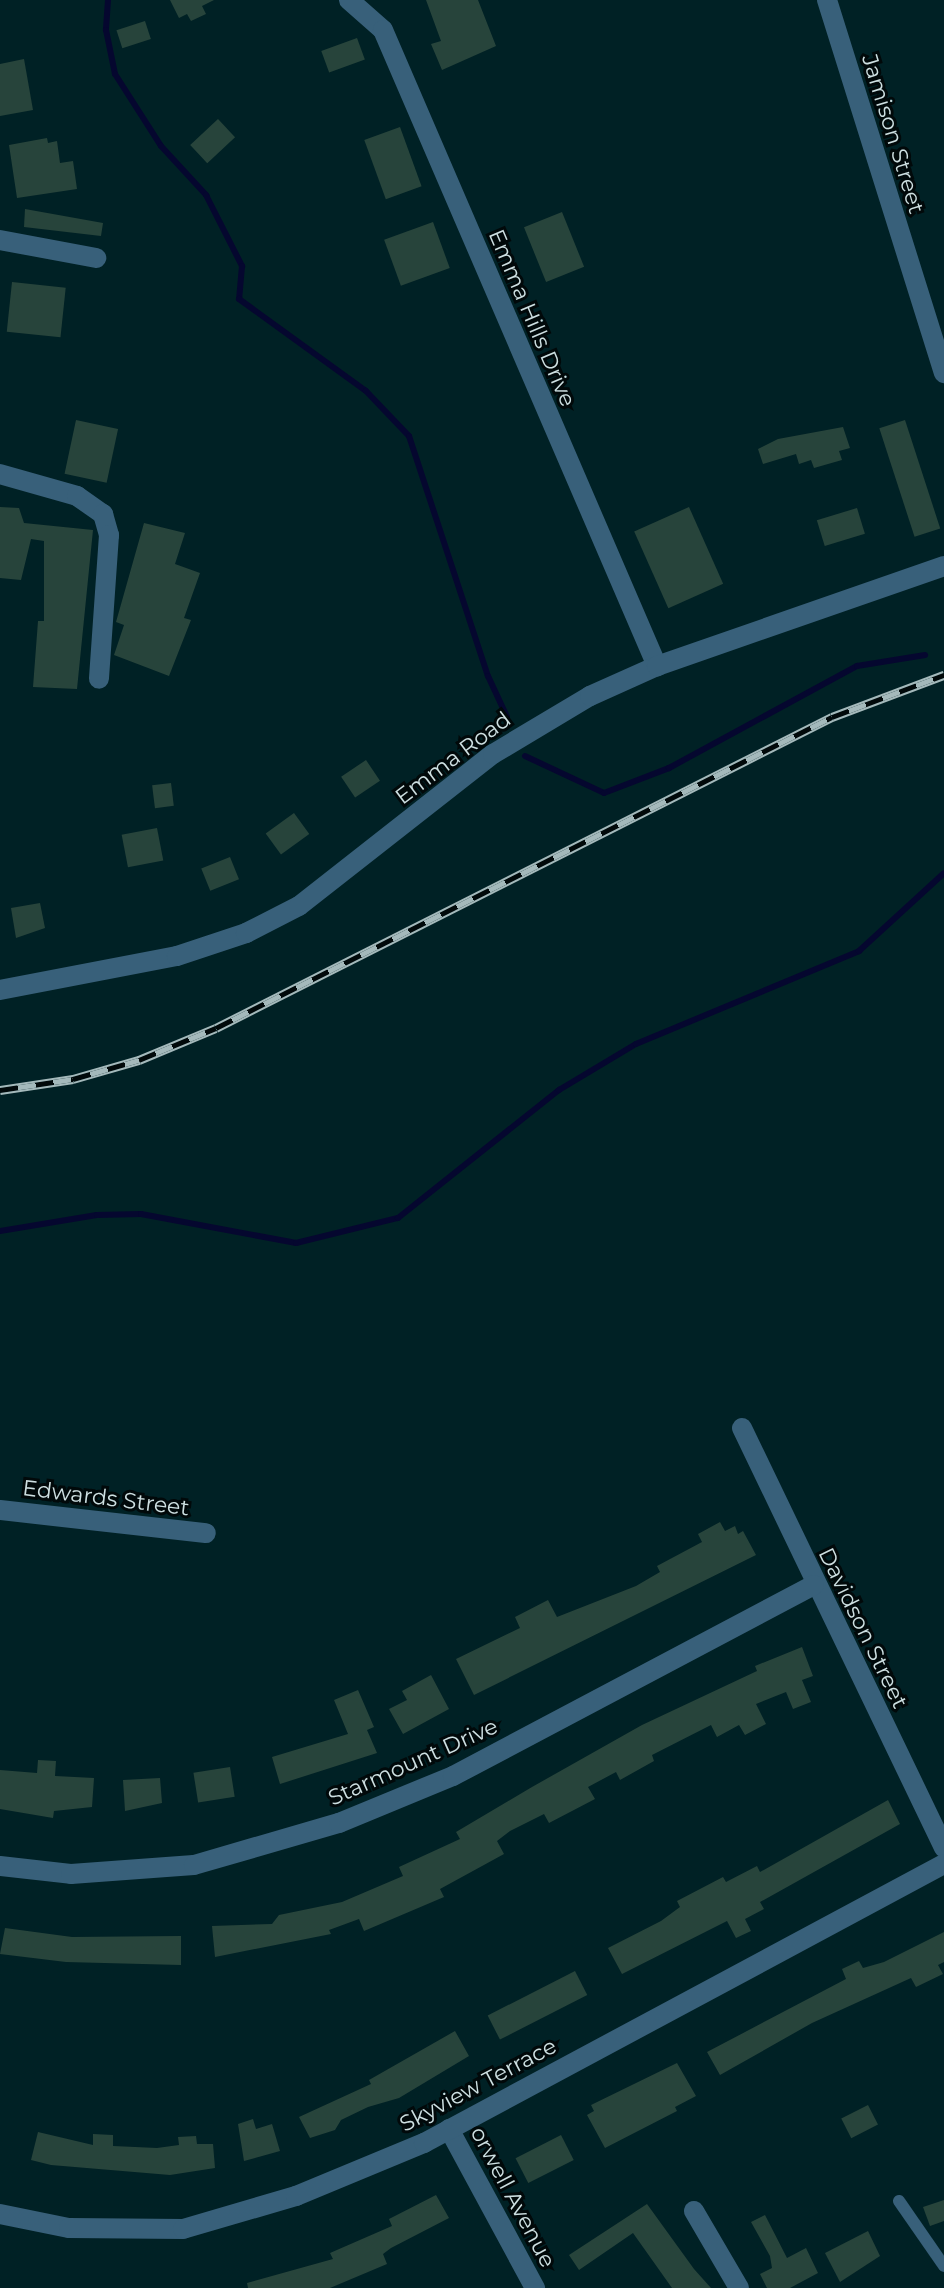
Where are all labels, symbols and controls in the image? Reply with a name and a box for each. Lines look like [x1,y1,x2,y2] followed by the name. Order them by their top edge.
[856,51,930,217] street label: Jamison Street
[483,225,581,411] street label: Emma Hills Drive
[390,706,516,810] street label: Emma Road
[21,1475,191,1521] street label: Edwards Street
[813,1543,913,1713] street label: Davidson Street
[324,1713,502,1811] street label: Starmount Drive
[395,2033,561,2137] street label: Skyview Terrace
[465,2122,561,2272] street label: orwell Avenue

